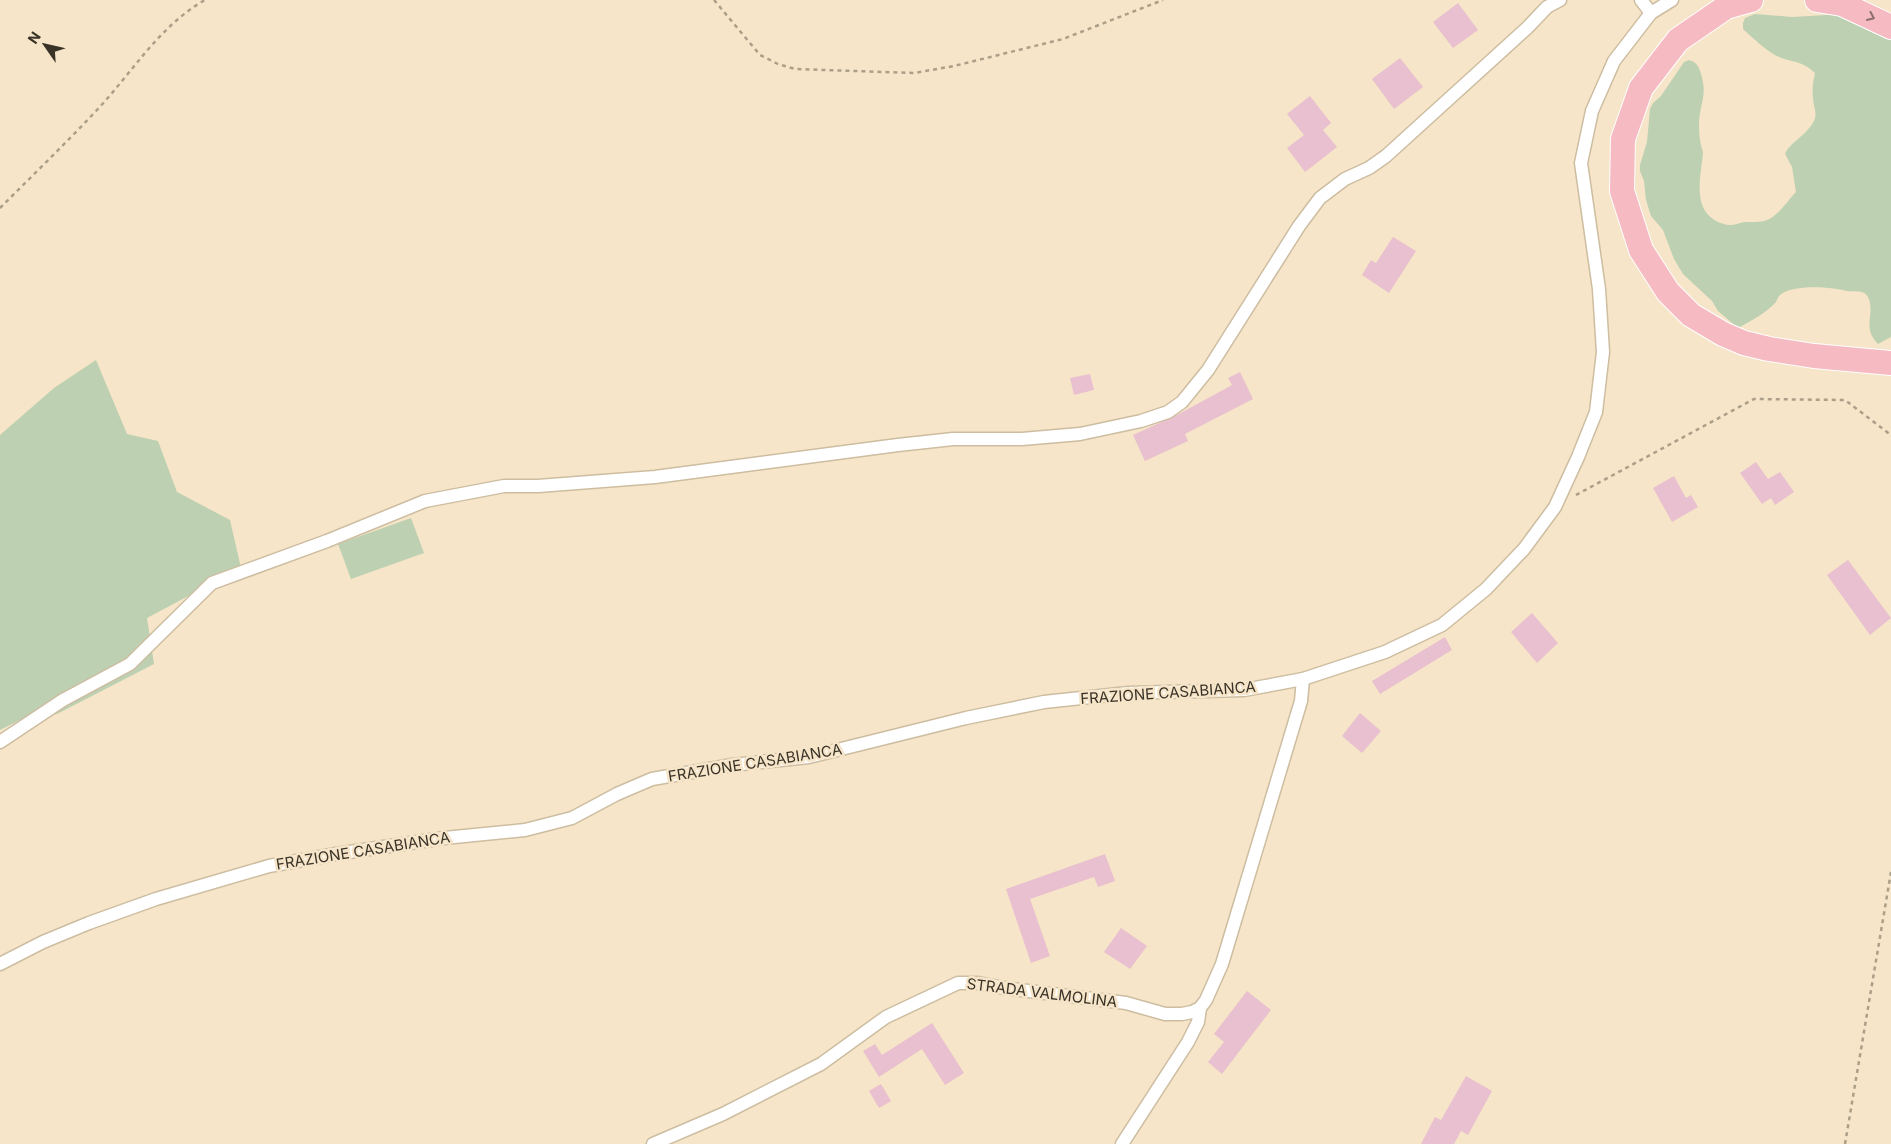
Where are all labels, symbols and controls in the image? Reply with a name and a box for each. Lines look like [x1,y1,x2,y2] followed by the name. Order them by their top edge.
[1866,11,1875,22] one-way arrow
[20,20,70,70] north arrow
[24,28,44,47] text: N
[1080,677,1256,708] street label: FRAZIONE CASABIANCA
[667,739,843,786] street label: FRAZIONE CASABIANCA
[275,827,451,874] street label: FRAZIONE CASABIANCA
[966,974,1118,1011] street label: STRADA VALMOLINA

